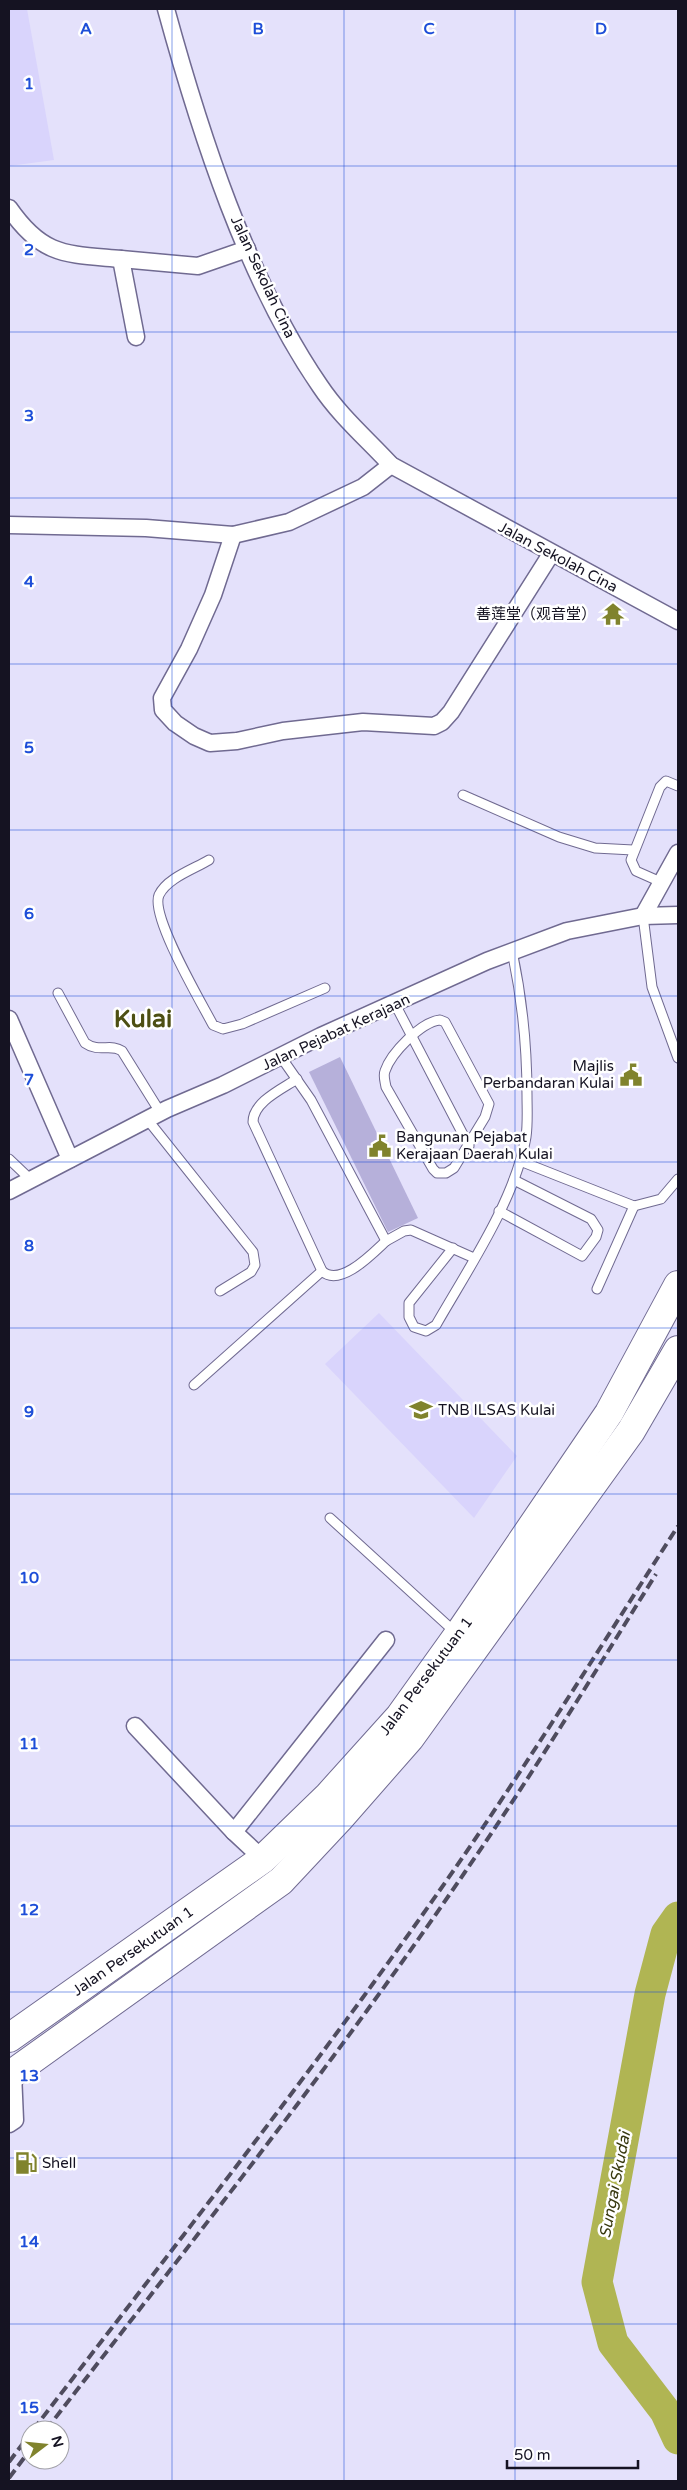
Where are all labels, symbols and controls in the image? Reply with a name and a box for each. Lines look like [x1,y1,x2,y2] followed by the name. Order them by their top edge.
[80,19,92,39] text: A
[252,19,264,39] text: B
[423,19,435,39] text: C
[595,19,607,39] text: D
[24,74,34,94] text: 1
[227,213,299,341] street label: Jalan Sekolah Cina
[24,240,34,260] text: 2
[24,406,34,426] text: 3
[495,518,621,596] street label: Jalan Sekolah Cina
[24,572,34,592] text: 4
[600,601,626,627] temple icon: 善莲堂（观音堂）
[476,605,596,623] place label: 善莲堂（观音堂）
[24,738,34,758] text: 5
[24,904,34,924] text: 6
[259,990,413,1074] street label: Jalan Pejabat Kerajaan
[114,1004,172,1034] district label: Kulai
[483,1057,614,1092] place label: Majlis Perbandaran Kulai
[618,1062,644,1088] public building icon: Majlis Perbandaran Kulai
[24,1070,34,1090] text: 7
[396,1128,553,1163] place label: Bangunan Pejabat Kerajaan Daerah Kulai
[367,1133,393,1159] public building icon: Bangunan Pejabat Kerajaan Daerah Kulai
[24,1236,34,1256] text: 8
[408,1397,434,1423] school or university icon: TNB ILSAS Kulai
[438,1401,555,1419] place label: TNB ILSAS Kulai
[24,1402,34,1422] text: 9
[19,1568,39,1588] text: 10
[376,1613,476,1739] street label: Jalan Persekutuan 1
[19,1734,39,1754] text: 11
[19,1900,39,1920] text: 12
[69,1902,197,2000] street label: Jalan Persekutuan 1
[19,2066,39,2086] text: 13
[595,2128,635,2240] water label: Sungai Skudai
[13,2150,39,2176] fuel station icon: Shell
[42,2154,76,2172] place label: Shell
[19,2232,39,2252] text: 14
[19,2398,39,2418] text: 15
[20,2420,70,2470] north arrow
[47,2434,67,2449] text: N
[507,2438,638,2470] scale bar
[514,2446,551,2464] text: 50 m

